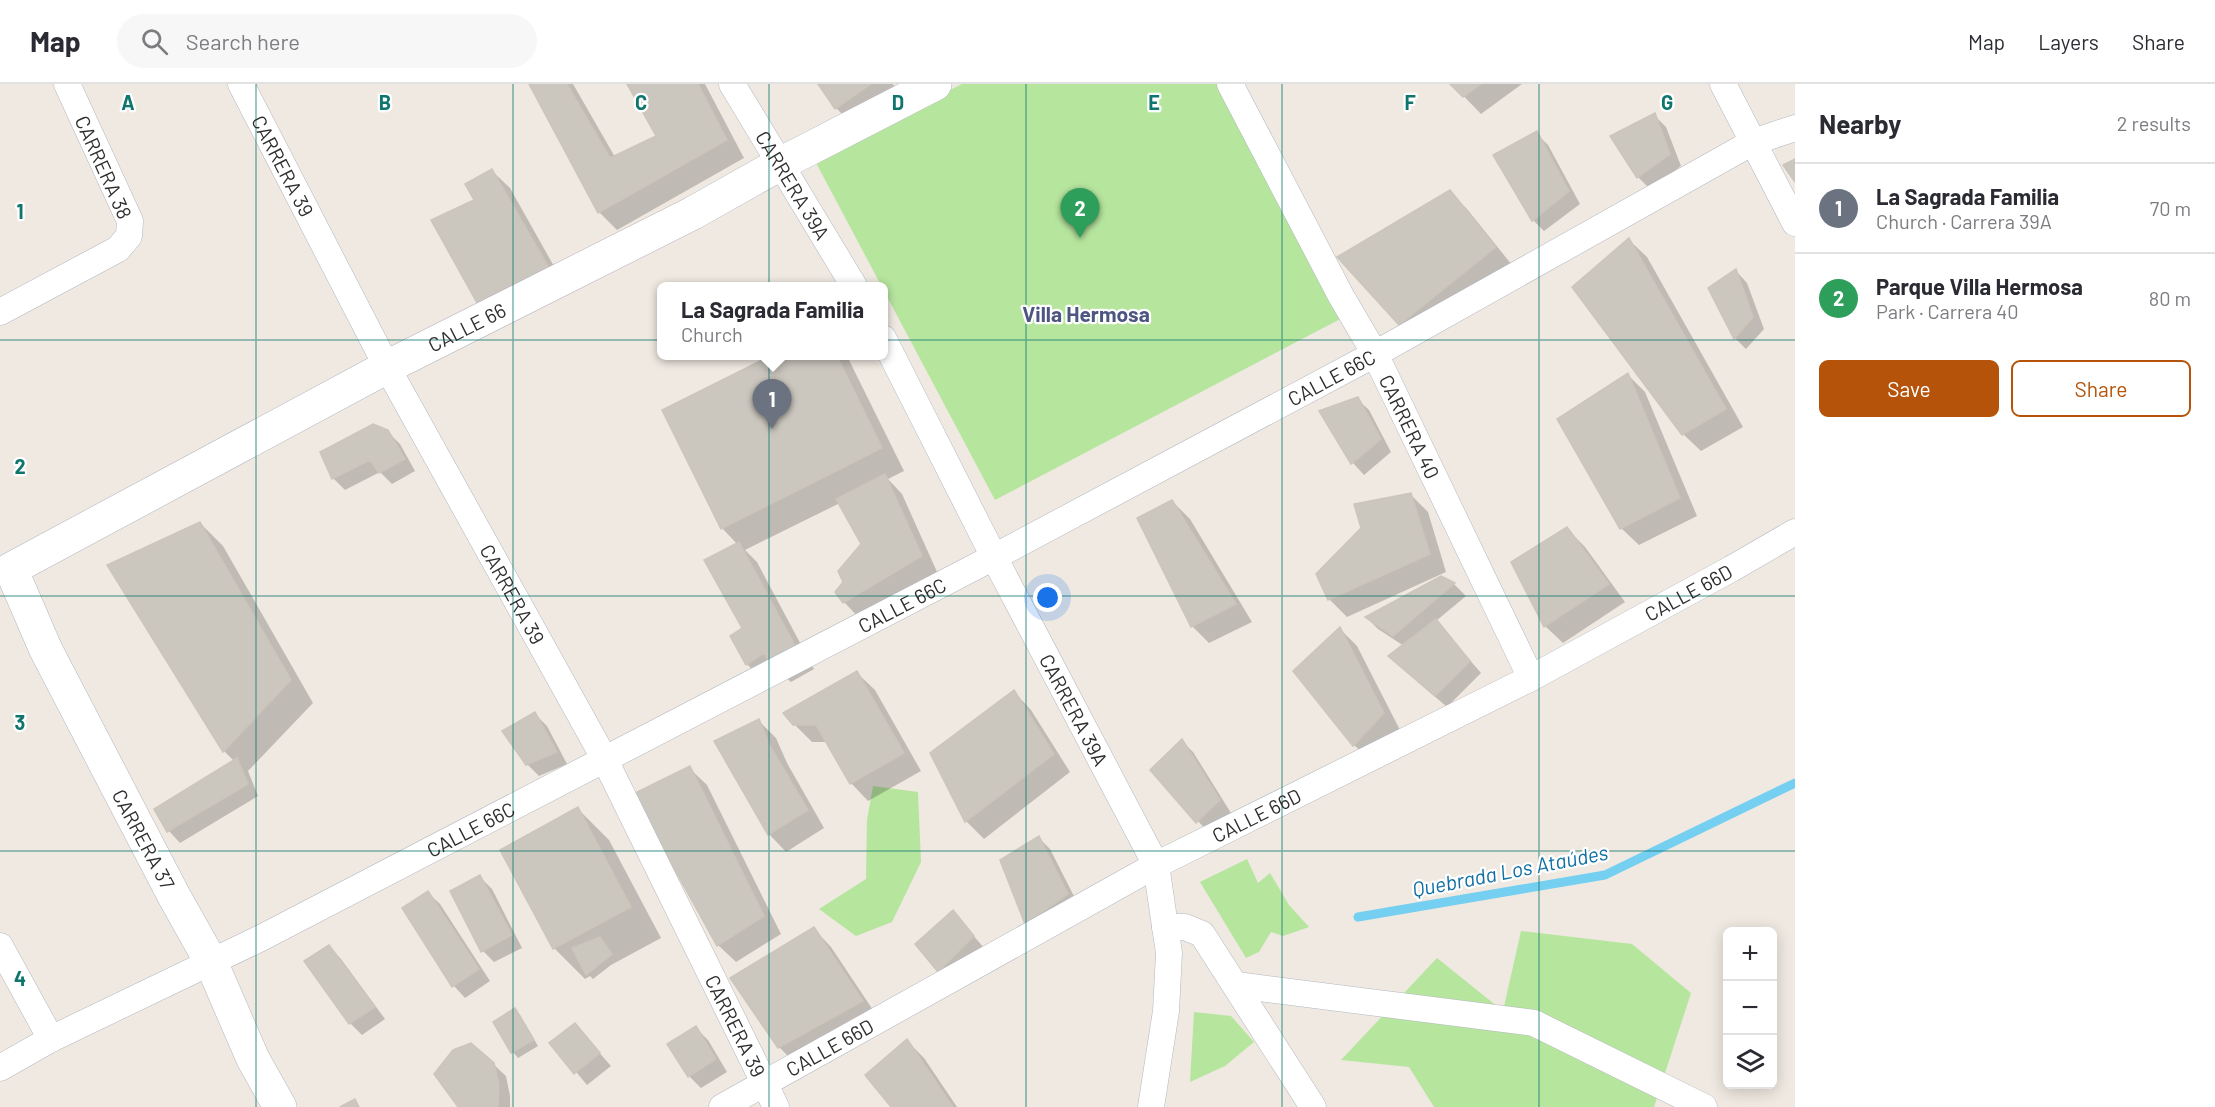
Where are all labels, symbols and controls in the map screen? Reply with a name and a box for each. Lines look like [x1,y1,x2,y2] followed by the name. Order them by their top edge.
[117,14,537,68] search box
[30,24,81,58] text: Map
[138,25,171,58] icon: search
[186,28,300,54] text: Search here
[1968,29,2005,54] text: Map
[2038,29,2099,54] text: Layers
[2132,29,2185,54] text: Share
[121,90,135,114] text: A
[379,90,391,114] text: B
[635,90,647,114] text: C
[892,90,904,114] text: D
[1148,90,1160,114] text: E
[1404,90,1416,114] text: F
[1661,90,1673,114] text: G
[1819,108,1901,139] text: Nearby
[247,111,319,220] street label: CARRERA 39
[2117,111,2191,135] text: 2 results
[71,112,137,222] street label: CARRERA 38
[751,126,835,244] street label: CARRERA 39A
[1876,183,2059,209] text: La Sagrada Familia
[1060,188,1100,238] pin: 2
[1835,196,1842,220] text: 1
[2150,196,2191,220] text: 70 m
[16,199,24,223] text: 1
[1876,209,2052,233] text: Church · Carrera 39A
[1876,273,2083,299] text: Parque Villa Hermosa
[657,282,888,360] popup
[1833,286,1844,310] text: 2
[2149,286,2191,310] text: 80 m
[681,296,864,322] text: La Sagrada Familia
[424,297,509,356] street label: CALLE 66
[1876,299,2019,323] text: Park · Carrera 40
[1022,301,1150,326] district label: Villa Hermosa
[681,322,743,346] text: Church
[1283,344,1379,410] street label: CALLE 66C
[1819,360,1999,417] button: Save
[2011,360,2191,417] button: Share
[1375,371,1445,482] street label: CARRERA 40
[752,380,792,429] pin: 1
[14,454,26,478] text: 2
[476,540,550,648] street label: CARRERA 39
[1640,559,1736,626] street label: CALLE 66D
[854,572,950,638] street label: CALLE 66C
[1033,583,1062,612] your location
[1035,650,1114,770] street label: CARRERA 39A
[15,710,25,734] text: 3
[1208,783,1305,847] street label: CALLE 66D
[108,785,181,894] street label: CARRERA 37
[423,796,519,862] street label: CALLE 66C
[1410,839,1610,901] water label: Quebrada Los Ataúdes
[1723,927,1777,1089] map controls
[1723,927,1777,981] button: +
[14,966,26,990] text: 4
[701,971,771,1081] street label: CARRERA 39
[1723,981,1777,1035] button: −
[782,1013,877,1081] street label: CALLE 66D
[1723,1035,1777,1089] button: layers

